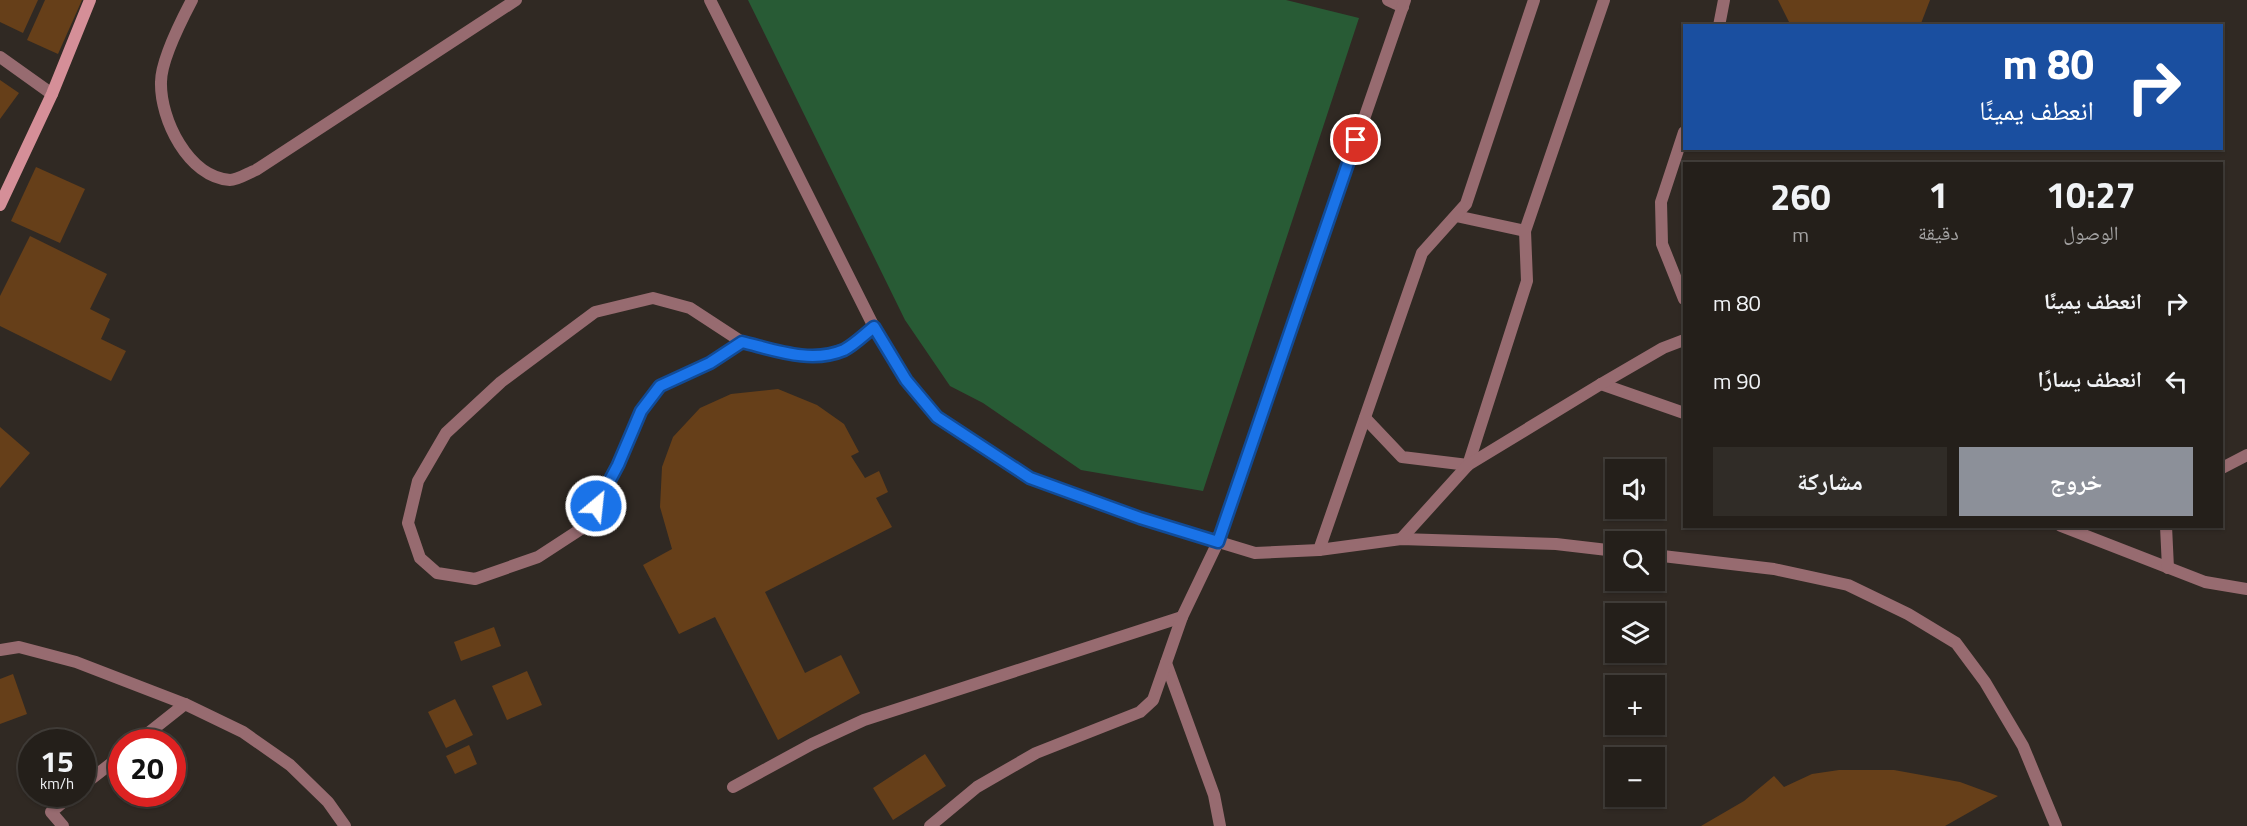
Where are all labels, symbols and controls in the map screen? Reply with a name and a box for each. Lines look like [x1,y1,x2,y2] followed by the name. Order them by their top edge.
[2002,31,2094,95] text: 80 m
[2115,48,2193,126] icon: right
[1979,89,2094,130] text: انعطف يمينًا
[1330,114,1381,165] pin
[1339,123,1372,156] icon: arrive
[1928,167,1948,222] text: 1
[2046,167,2136,222] text: 10:27
[1770,169,1831,224] text: 260
[1918,217,1959,248] text: دقيقة
[2063,217,2119,248] text: الوصول
[1792,219,1809,250] text: m
[2044,284,2142,318] text: انعطف يمينًا
[1713,286,1761,320] text: 80 m
[2160,287,2193,320] icon: right
[2037,362,2142,396] text: انعطف يسارًا
[1713,364,1761,398] text: 90 m
[2160,365,2193,398] icon: left
[1713,447,1947,516] button: مشاركة
[1959,447,2193,516] button: خروج
[1605,459,1665,807] map controls
[1605,459,1665,519] button: sound
[564,474,628,538] position arrow
[1605,531,1665,591] button: search
[1605,603,1665,663] button: layers
[1605,675,1665,735] button: +
[108,729,186,807] speed limit sign: 20
[40,738,74,784] text: 15
[1605,747,1665,807] button: −
[40,772,74,795] text: km/h

